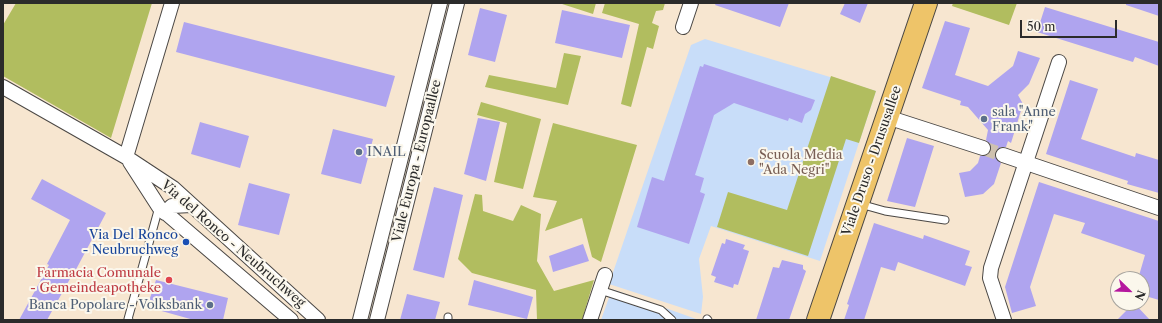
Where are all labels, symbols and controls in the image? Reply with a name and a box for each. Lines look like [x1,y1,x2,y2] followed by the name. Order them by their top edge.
[1022,12,1119,38] scale bar
[1027,19,1056,34] text: 50 m
[389,78,445,244] street label: Viale Europa - Europaallee
[839,84,905,238] street label: Viale Druso - Drususallee
[992,104,1056,135] place label: sala "Anne Frank"
[979,114,989,124] marker: sala "Anne Frank"
[367,144,406,160] place label: INAIL
[354,147,364,157] marker: INAIL
[759,147,843,178] place label: Scuola Media "Ada Negri"
[746,157,756,167] marker: Scuola Media "Ada Negri"
[158,177,308,311] street label: Via del Ronco - Neubruchweg
[82,227,178,258] place label: Via Del Ronco - Neubruchweg
[181,237,191,247] marker: Via Del Ronco - Neubruchweg
[30,265,161,296] place label: Farmacia Comunale - Gemeindeapotheke
[1110,271,1150,311] north arrow
[164,275,174,285] marker: Farmacia Comunale - Gemeindeapotheke
[1132,288,1148,302] text: N
[29,297,202,313] place label: Banca Popolare - Volksbank
[205,300,215,310] marker: Banca Popolare - Volksbank

